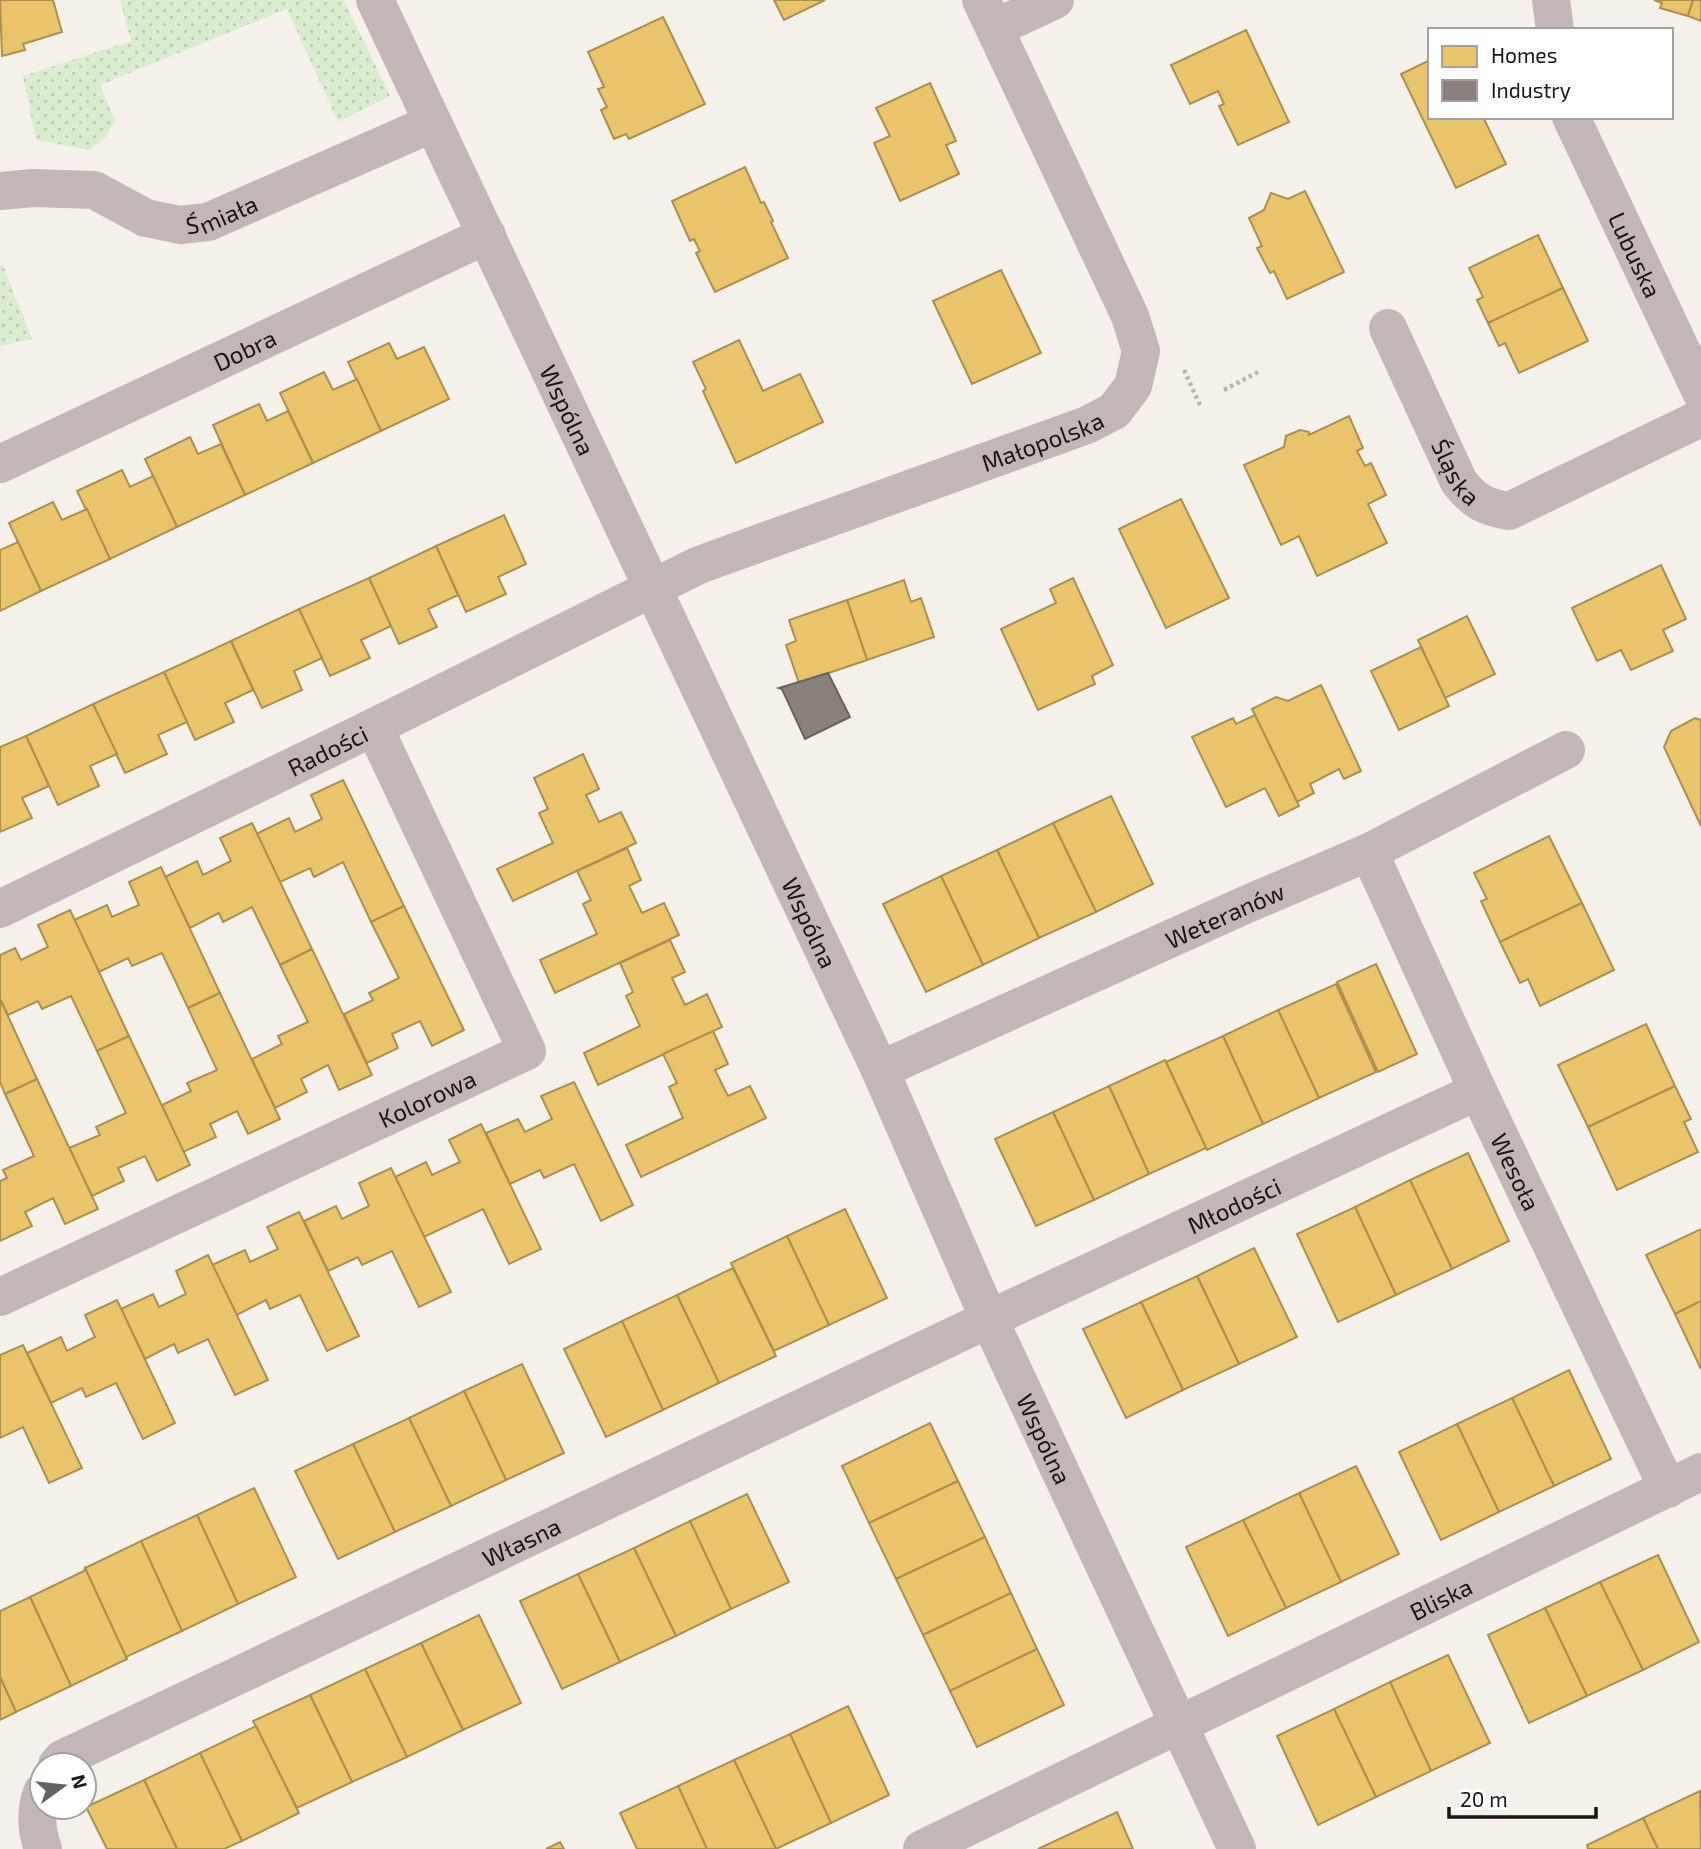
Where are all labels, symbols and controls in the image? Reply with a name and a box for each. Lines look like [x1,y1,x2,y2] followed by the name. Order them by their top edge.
[1428,28,1673,119] legend
[1491,42,1557,67] text: Homes
[1491,77,1571,102] text: Industry
[184,188,262,239] street label: Śmiała
[1603,207,1669,302] street label: Lubuska
[208,322,280,376] street label: Dobra
[535,360,602,460] street label: Wspólna
[977,405,1108,477] street label: Małopolska
[1426,434,1486,511] street label: Śląska
[283,718,372,781] street label: Radości
[777,873,844,972] street label: Wspólna
[1160,875,1289,954] street label: Weteranów
[374,1063,480,1133] street label: Kolorowa
[1486,1128,1547,1215] street label: Wesoła
[1182,1171,1285,1239] street label: Młodości
[1011,1389,1079,1488] street label: Wspólna
[477,1510,565,1572] street label: Własna
[1405,1571,1476,1625] street label: Bliska
[28,1751,98,1821] north arrow
[67,1772,93,1791] text: N
[1449,1776,1596,1820] scale bar
[1460,1786,1508,1811] text: 20 m

